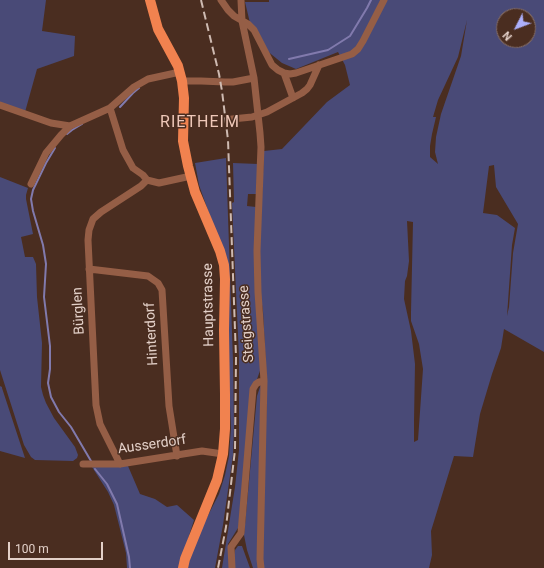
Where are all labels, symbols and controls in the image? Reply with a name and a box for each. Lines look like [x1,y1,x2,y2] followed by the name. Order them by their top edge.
[496,8,536,48] north arrow
[500,28,515,43] text: N
[160,113,240,133] district label: RIETHEIM
[200,263,218,347] street label: Hauptstrasse
[236,285,258,363] street label: Steigstrasse
[69,287,89,335] street label: Bürglen
[142,302,162,366] street label: Hinterdorf
[117,432,187,458] street label: Ausserdorf
[10,534,105,560] scale bar
[15,542,49,556] text: 100 m

